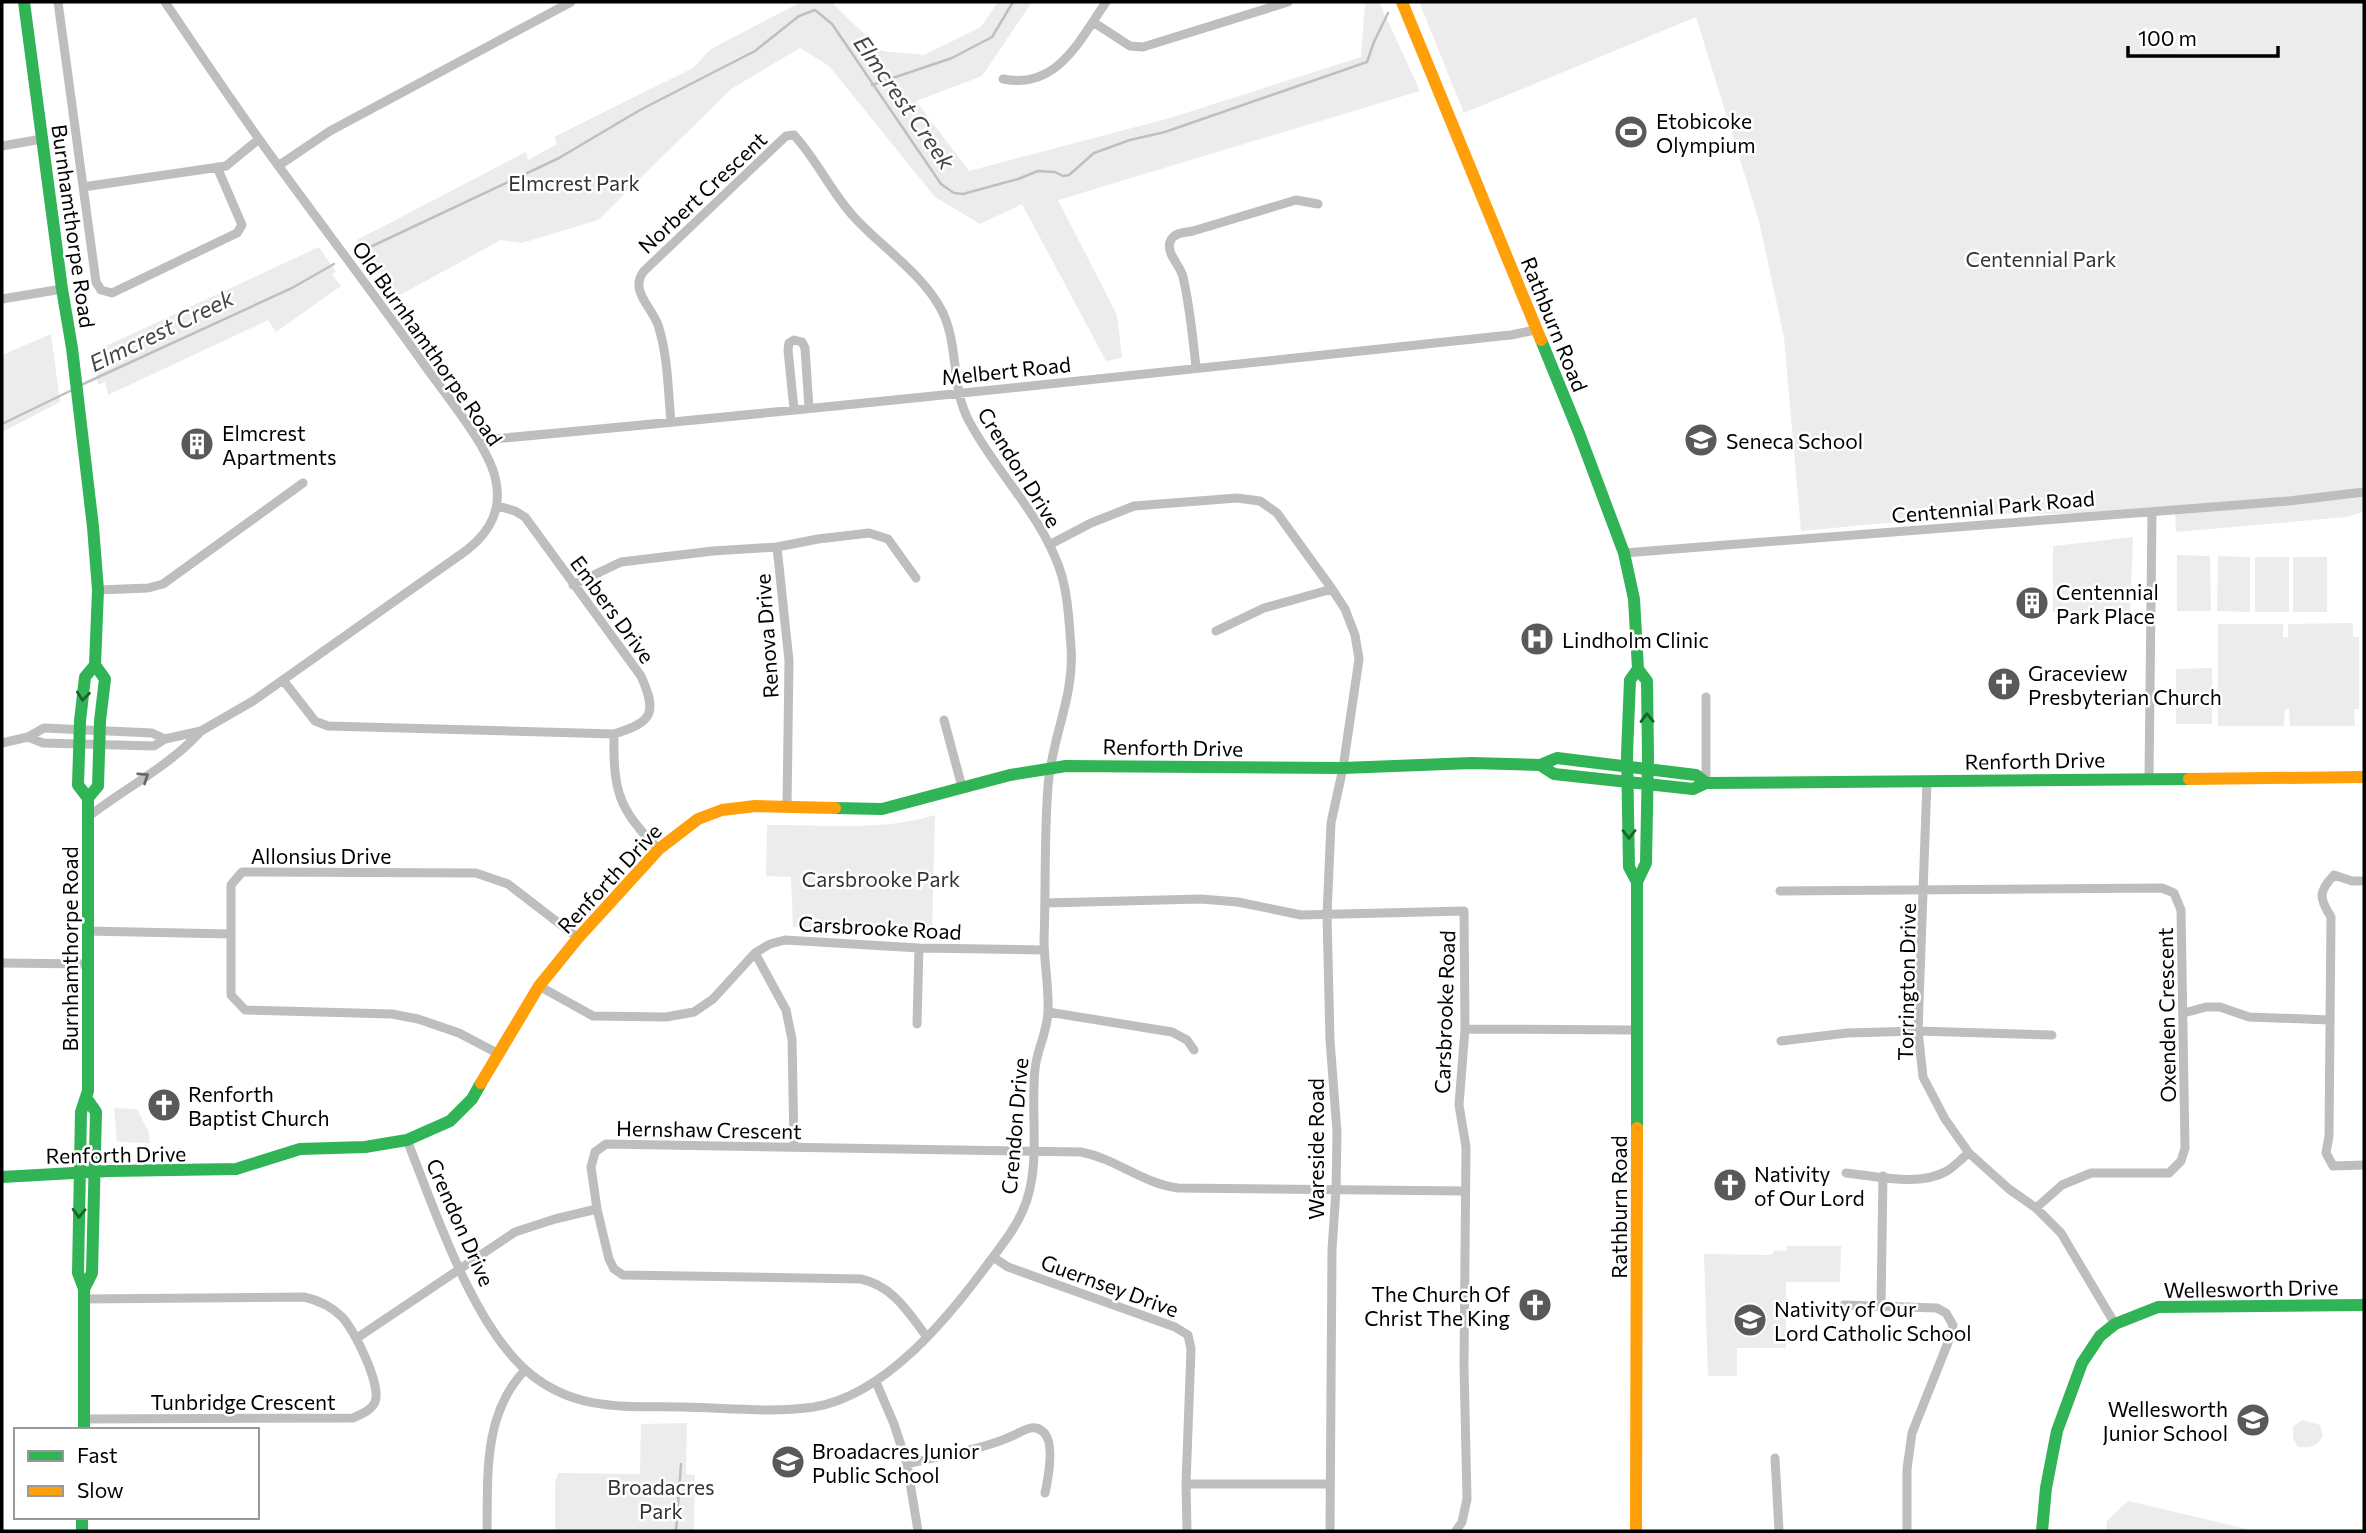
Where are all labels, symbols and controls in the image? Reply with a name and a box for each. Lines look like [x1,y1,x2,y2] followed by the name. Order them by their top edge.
[2128,14,2278,58] scale bar
[2138,25,2197,50] text: 100 m
[848,30,962,175] water label: Elmcrest Creek
[1656,108,1756,157] place label: Etobicoke Olympium
[1612,113,1650,151] sports icon: Etobicoke Olympium
[47,123,101,329] street label: Burnhamthorpe Road
[633,126,771,258] street label: Norbert Crescent
[508,170,640,195] park label: Elmcrest Park
[348,236,508,450] street label: Old Burnhamthorpe Road
[1966,246,2116,271] park label: Centennial Park
[1517,253,1593,395] street label: Rathburn Road
[84,283,238,377] water label: Elmcrest Creek
[940,351,1072,389] street label: Melbert Road
[973,402,1067,532] street label: Crendon Drive
[222,420,337,469] place label: Elmcrest Apartments
[1682,421,1720,459] school or university icon: Seneca School
[178,425,216,463] building icon: Elmcrest Apartments
[1726,428,1863,453] place label: Seneca School
[1890,485,2096,527] street label: Centennial Park Road
[566,550,660,668] street label: Embers Drive
[749,573,783,699] street label: Renova Drive
[2056,579,2159,628] place label: Centennial Park Place
[2013,584,2051,622] building icon: Centennial Park Place
[1518,620,1556,658] hospital icon: Lindholm Clinic
[1562,627,1709,652] place label: Lindholm Clinic
[2028,660,2222,709] place label: Graceview Presbyterian Church
[1985,665,2023,703] church icon: Graceview Presbyterian Church
[75,690,90,701] one-way arrow
[1640,713,1655,724] one-way arrow
[1102,733,1244,761] street label: Renforth Drive
[1964,746,2106,774] street label: Renforth Drive
[136,772,149,785] one-way arrow
[552,818,666,938] street label: Renforth Drive
[1621,829,1637,839] one-way arrow
[251,843,391,868] street label: Allonsius Drive
[57,846,82,1052] street label: Burnhamthorpe Road
[802,866,960,891] park label: Carsbrooke Park
[1892,903,1920,1061] street label: Torrington Drive
[798,910,962,944] street label: Carsbrooke Road
[2152,927,2180,1103] street label: Oxenden Crescent
[1429,930,1459,1094] street label: Carsbrooke Road
[996,1057,1032,1195] street label: Crendon Drive
[1303,1078,1328,1220] street label: Wareside Road
[188,1081,330,1130] place label: Renforth Baptist Church
[145,1086,183,1124] church icon: Renforth Baptist Church
[616,1115,802,1143] street label: Hernshaw Crescent
[1606,1135,1631,1279] street label: Rathburn Road
[45,1140,187,1168] street label: Renforth Drive
[422,1154,500,1290] street label: Crendon Drive
[1754,1161,1865,1210] place label: Nativity of Our Lord
[1711,1166,1749,1204] church icon: Nativity of Our Lord
[71,1208,86,1219] one-way arrow
[1038,1249,1182,1321] street label: Guernsey Drive
[2163,1274,2339,1302] street label: Wellesworth Drive
[1364,1281,1511,1330] place label: The Church Of Christ The King
[1516,1286,1554,1324] church icon: The Church Of Christ The King
[1774,1296,1972,1345] place label: Nativity of Our Lord Catholic School
[1731,1301,1769,1339] school or university icon: Nativity of Our Lord Catholic School
[150,1389,336,1414] street label: Tunbridge Crescent
[2103,1396,2228,1445] place label: Wellesworth Junior School
[2234,1401,2272,1439] school or university icon: Wellesworth Junior School
[14,1428,259,1519] legend
[812,1438,980,1487] place label: Broadacres Junior Public School
[77,1442,118,1467] text: Fast
[769,1443,807,1481] school or university icon: Broadacres Junior Public School
[607,1474,715,1523] park label: Broadacres Park
[77,1477,124,1502] text: Slow

